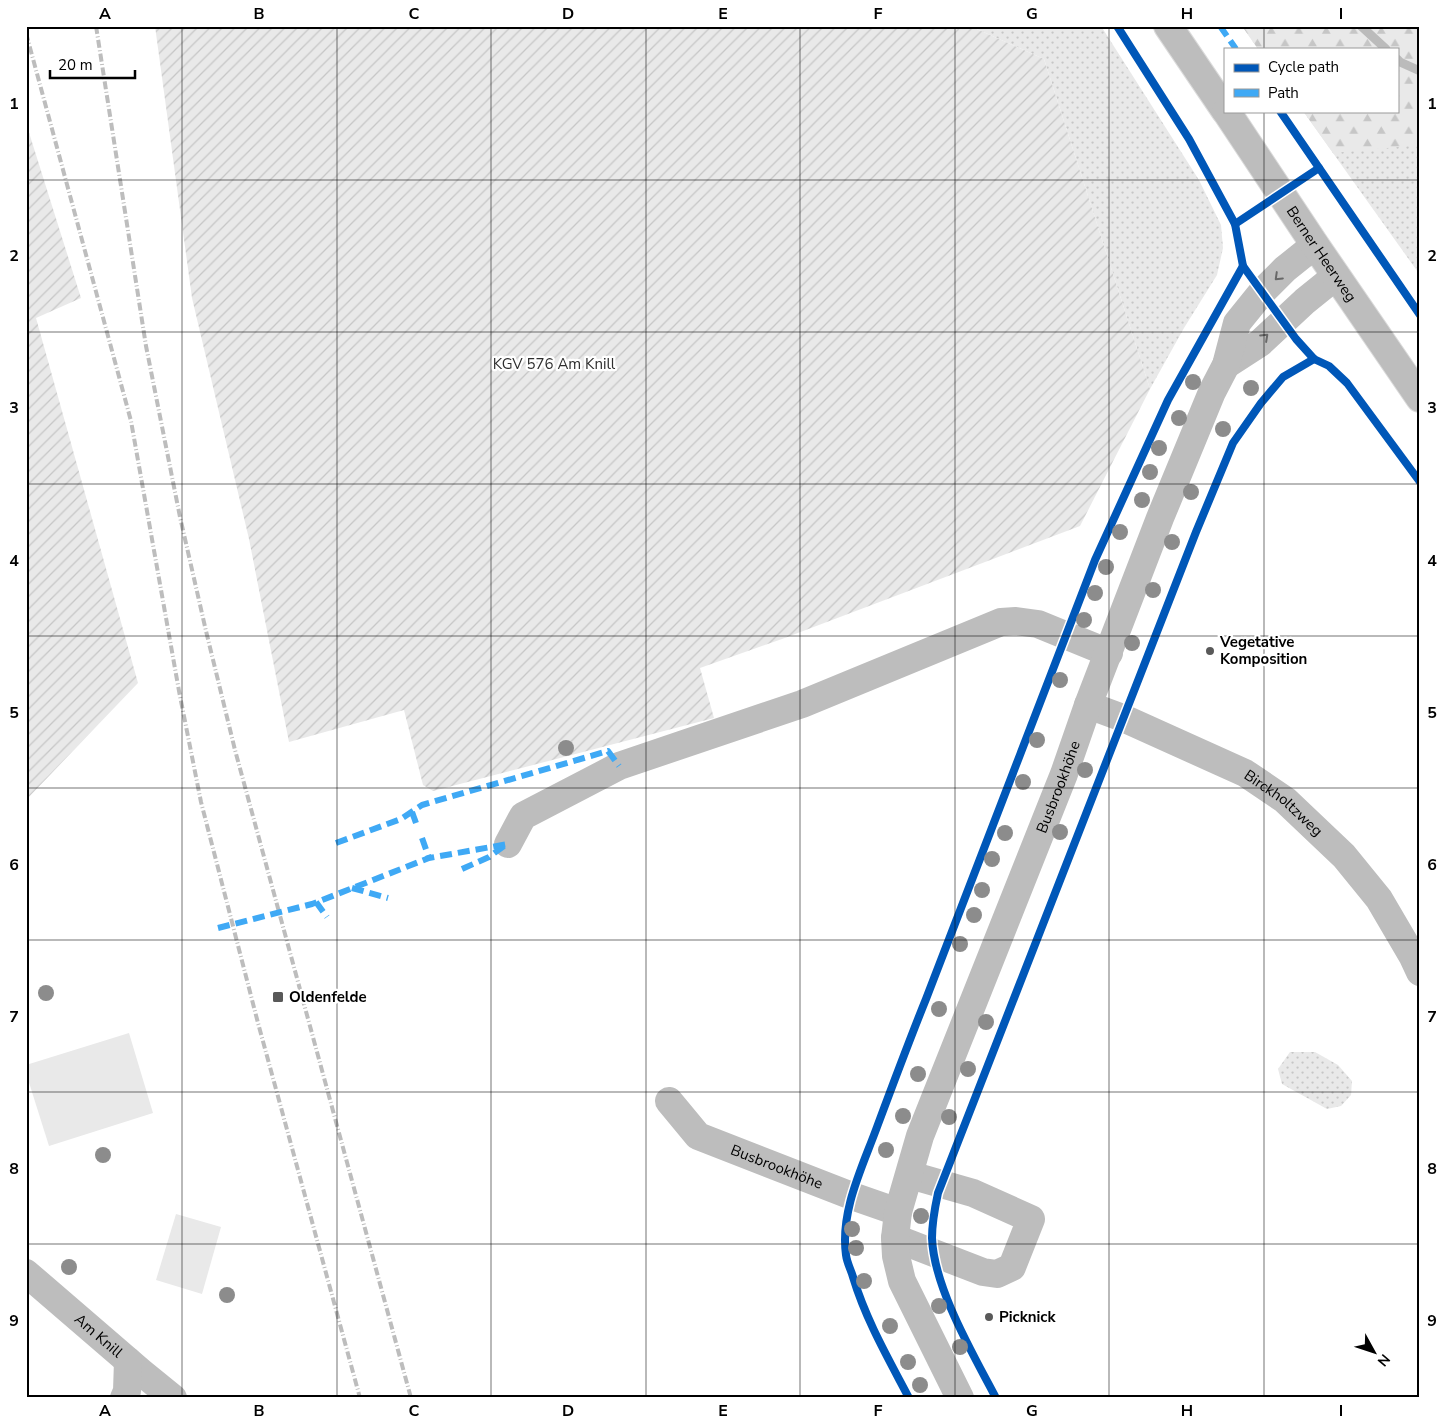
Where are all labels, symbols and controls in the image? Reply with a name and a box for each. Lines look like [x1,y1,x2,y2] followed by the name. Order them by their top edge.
[99,3,111,25] text: A
[253,3,265,25] text: B
[409,3,420,25] text: C
[562,3,574,25] text: D
[718,3,728,25] text: E
[874,3,883,25] text: F
[1026,3,1038,25] text: G
[1181,3,1193,25] text: H
[1339,3,1343,25] text: I
[50,48,135,80] scale bar
[1224,48,1398,112] legend
[58,55,93,75] text: 20 m
[1268,57,1339,77] text: Cycle path
[1268,83,1299,103] text: Path
[9,93,19,115] text: 1
[1427,93,1437,115] text: 1
[1282,202,1361,306] street label: Berner Heerweg
[9,245,19,267] text: 2
[1427,245,1437,267] text: 2
[1274,271,1283,280] one-way arrow
[1260,334,1269,343] one-way arrow
[493,354,616,374] park label: KGV 576 Am Knill
[9,397,19,419] text: 3
[1427,397,1437,419] text: 3
[9,550,19,572] text: 4
[1427,550,1437,572] text: 4
[1219,632,1307,669] place label: Vegetative Komposition
[1204,645,1216,657] marker: Vegetative Komposition
[9,702,19,724] text: 5
[1427,702,1437,724] text: 5
[1031,738,1085,836] street label: Busbrookhöhe
[1240,765,1327,841] street label: Birckholtzweg
[9,854,19,876] text: 6
[1427,854,1437,876] text: 6
[289,987,367,1007] place label: Oldenfelde
[271,990,285,1004] marker: Oldenfelde
[9,1006,19,1028] text: 7
[1427,1006,1437,1028] text: 7
[728,1140,826,1194] street label: Busbrookhöhe
[9,1158,19,1180] text: 8
[1427,1158,1437,1180] text: 8
[999,1307,1056,1327] place label: Picknick
[70,1309,128,1362] street label: Am Knill
[9,1310,19,1332] text: 9
[1427,1310,1437,1332] text: 9
[983,1311,995,1323] marker: Picknick
[1348,1326,1398,1376] north arrow
[1373,1350,1394,1370] text: N
[99,1400,111,1422] text: A
[253,1400,265,1422] text: B
[409,1400,420,1422] text: C
[562,1400,574,1422] text: D
[718,1400,728,1422] text: E
[874,1400,883,1422] text: F
[1026,1400,1038,1422] text: G
[1181,1400,1193,1422] text: H
[1339,1400,1343,1422] text: I

